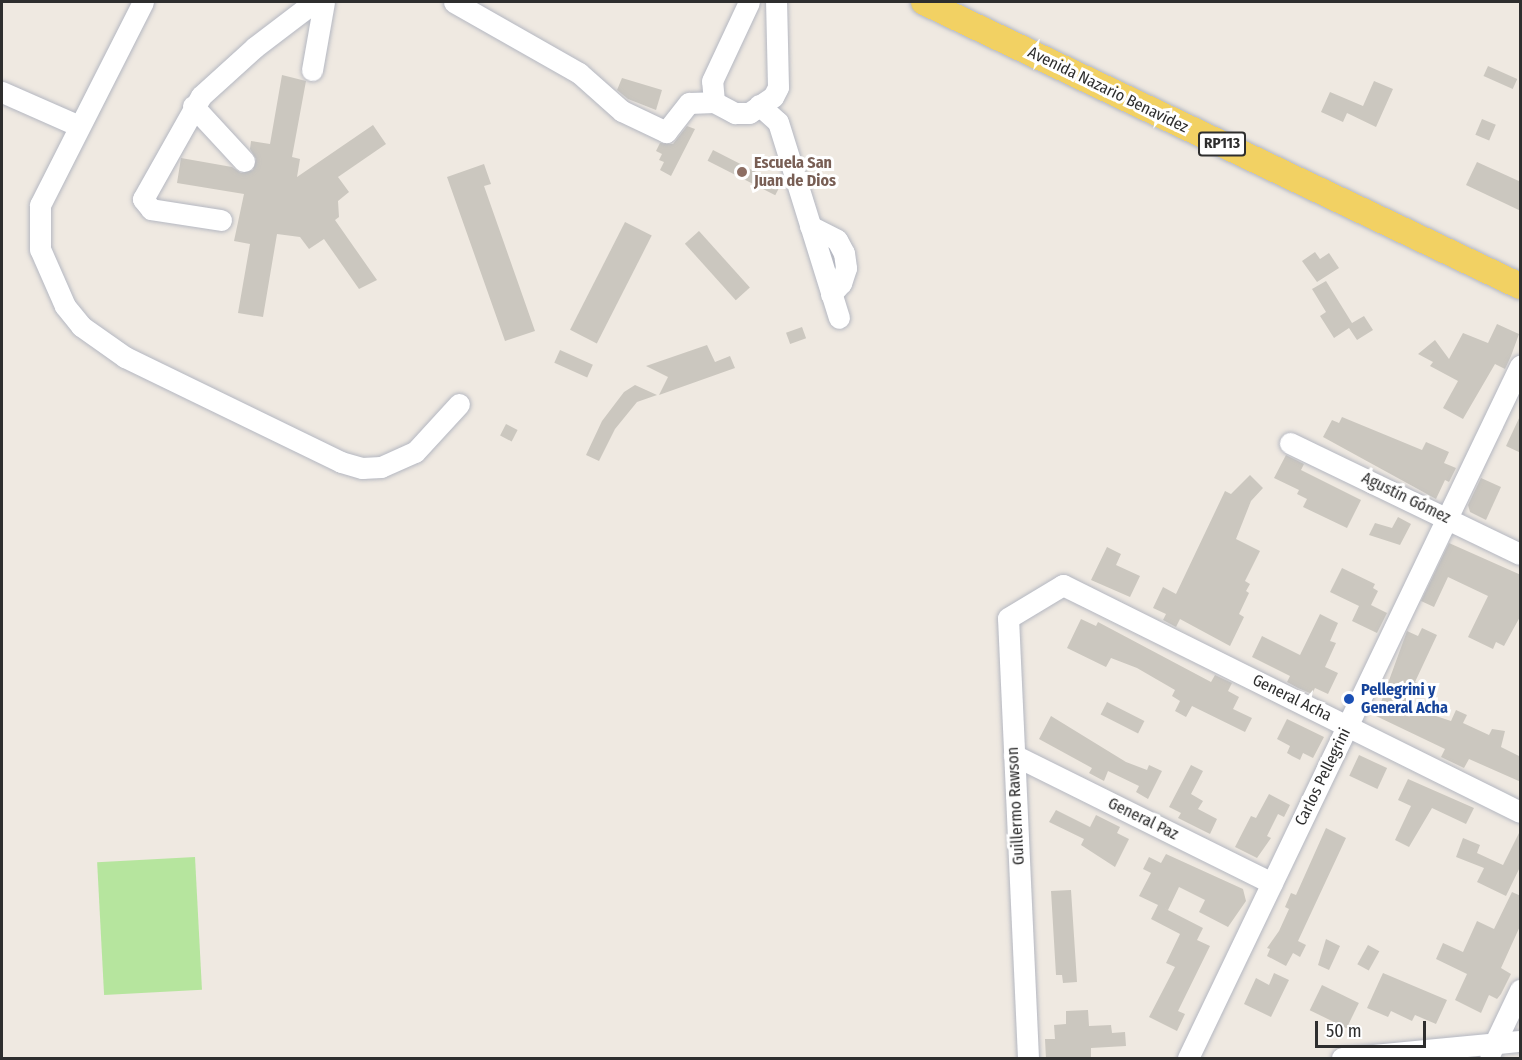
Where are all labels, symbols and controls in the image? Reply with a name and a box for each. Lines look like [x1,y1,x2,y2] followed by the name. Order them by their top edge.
[1025,43,1191,137] street label: Avenida Nazario Benavídez
[1198,132,1246,156] road number: RP113
[754,153,836,191] place label: Escuela San Juan de Dios
[735,165,749,179] marker: Escuela San Juan de Dios
[1358,468,1454,528] street label: Agustín Gómez
[1249,671,1335,725] street label: General Acha
[1361,680,1448,718] place label: Pellegrini y General Acha
[1342,692,1356,706] marker: Pellegrini y General Acha
[1291,725,1355,829] street label: Carlos Pellegrini
[1003,746,1029,866] street label: Guillermo Rawson
[1105,794,1181,844] street label: General Paz
[1318,1009,1429,1047] scale bar
[1326,1020,1362,1042] text: 50 m

